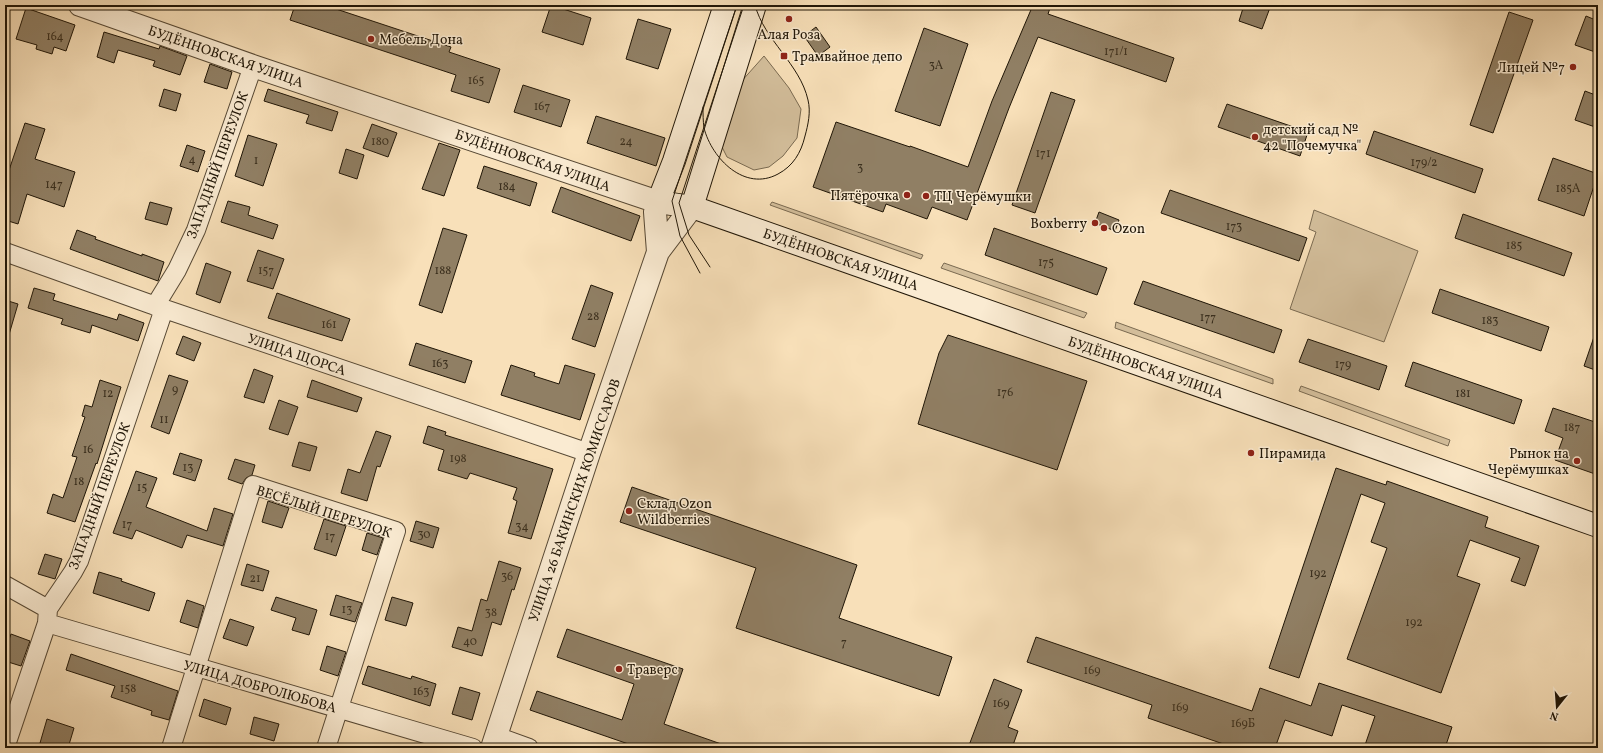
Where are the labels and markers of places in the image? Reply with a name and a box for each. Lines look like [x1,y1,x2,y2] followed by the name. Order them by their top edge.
[784,14,794,24] marker: Алая Роза
[758,26,820,45] place label: Алая Роза
[379,31,463,50] place label: Мебель Дона
[366,34,376,44] marker: Мебель Дона
[792,48,902,67] place label: Трамвайное депо
[779,51,789,61] marker: Трамвайное депо
[1497,59,1565,78] place label: Лицей №7
[1568,62,1578,72] marker: Лицей №7
[1263,121,1361,156] place label: детский сад № 42 "Почемучка"
[1250,132,1260,142] marker: детский сад № 42 "Почемучка"
[830,187,899,206] place label: Пятёрочка
[934,188,1032,207] place label: ТЦ Черёмушки
[902,190,912,200] marker: Пятёрочка
[921,191,931,201] marker: ТЦ Черёмушки
[1030,215,1087,234] place label: Boxberry
[1090,218,1100,228] marker: Boxberry
[1112,220,1145,239] place label: Ozon
[1099,223,1109,233] marker: Ozon
[1259,445,1326,464] place label: Пирамида
[1488,445,1569,480] place label: Рынок на Черёмушках
[1246,448,1256,458] marker: Пирамида
[1572,456,1582,466] marker: Рынок на Черёмушках
[637,495,712,530] place label: Склад Ozon Wildberries
[624,506,634,516] marker: Склад Ozon Wildberries
[627,661,678,680] place label: Траверс
[614,664,624,674] marker: Траверс

